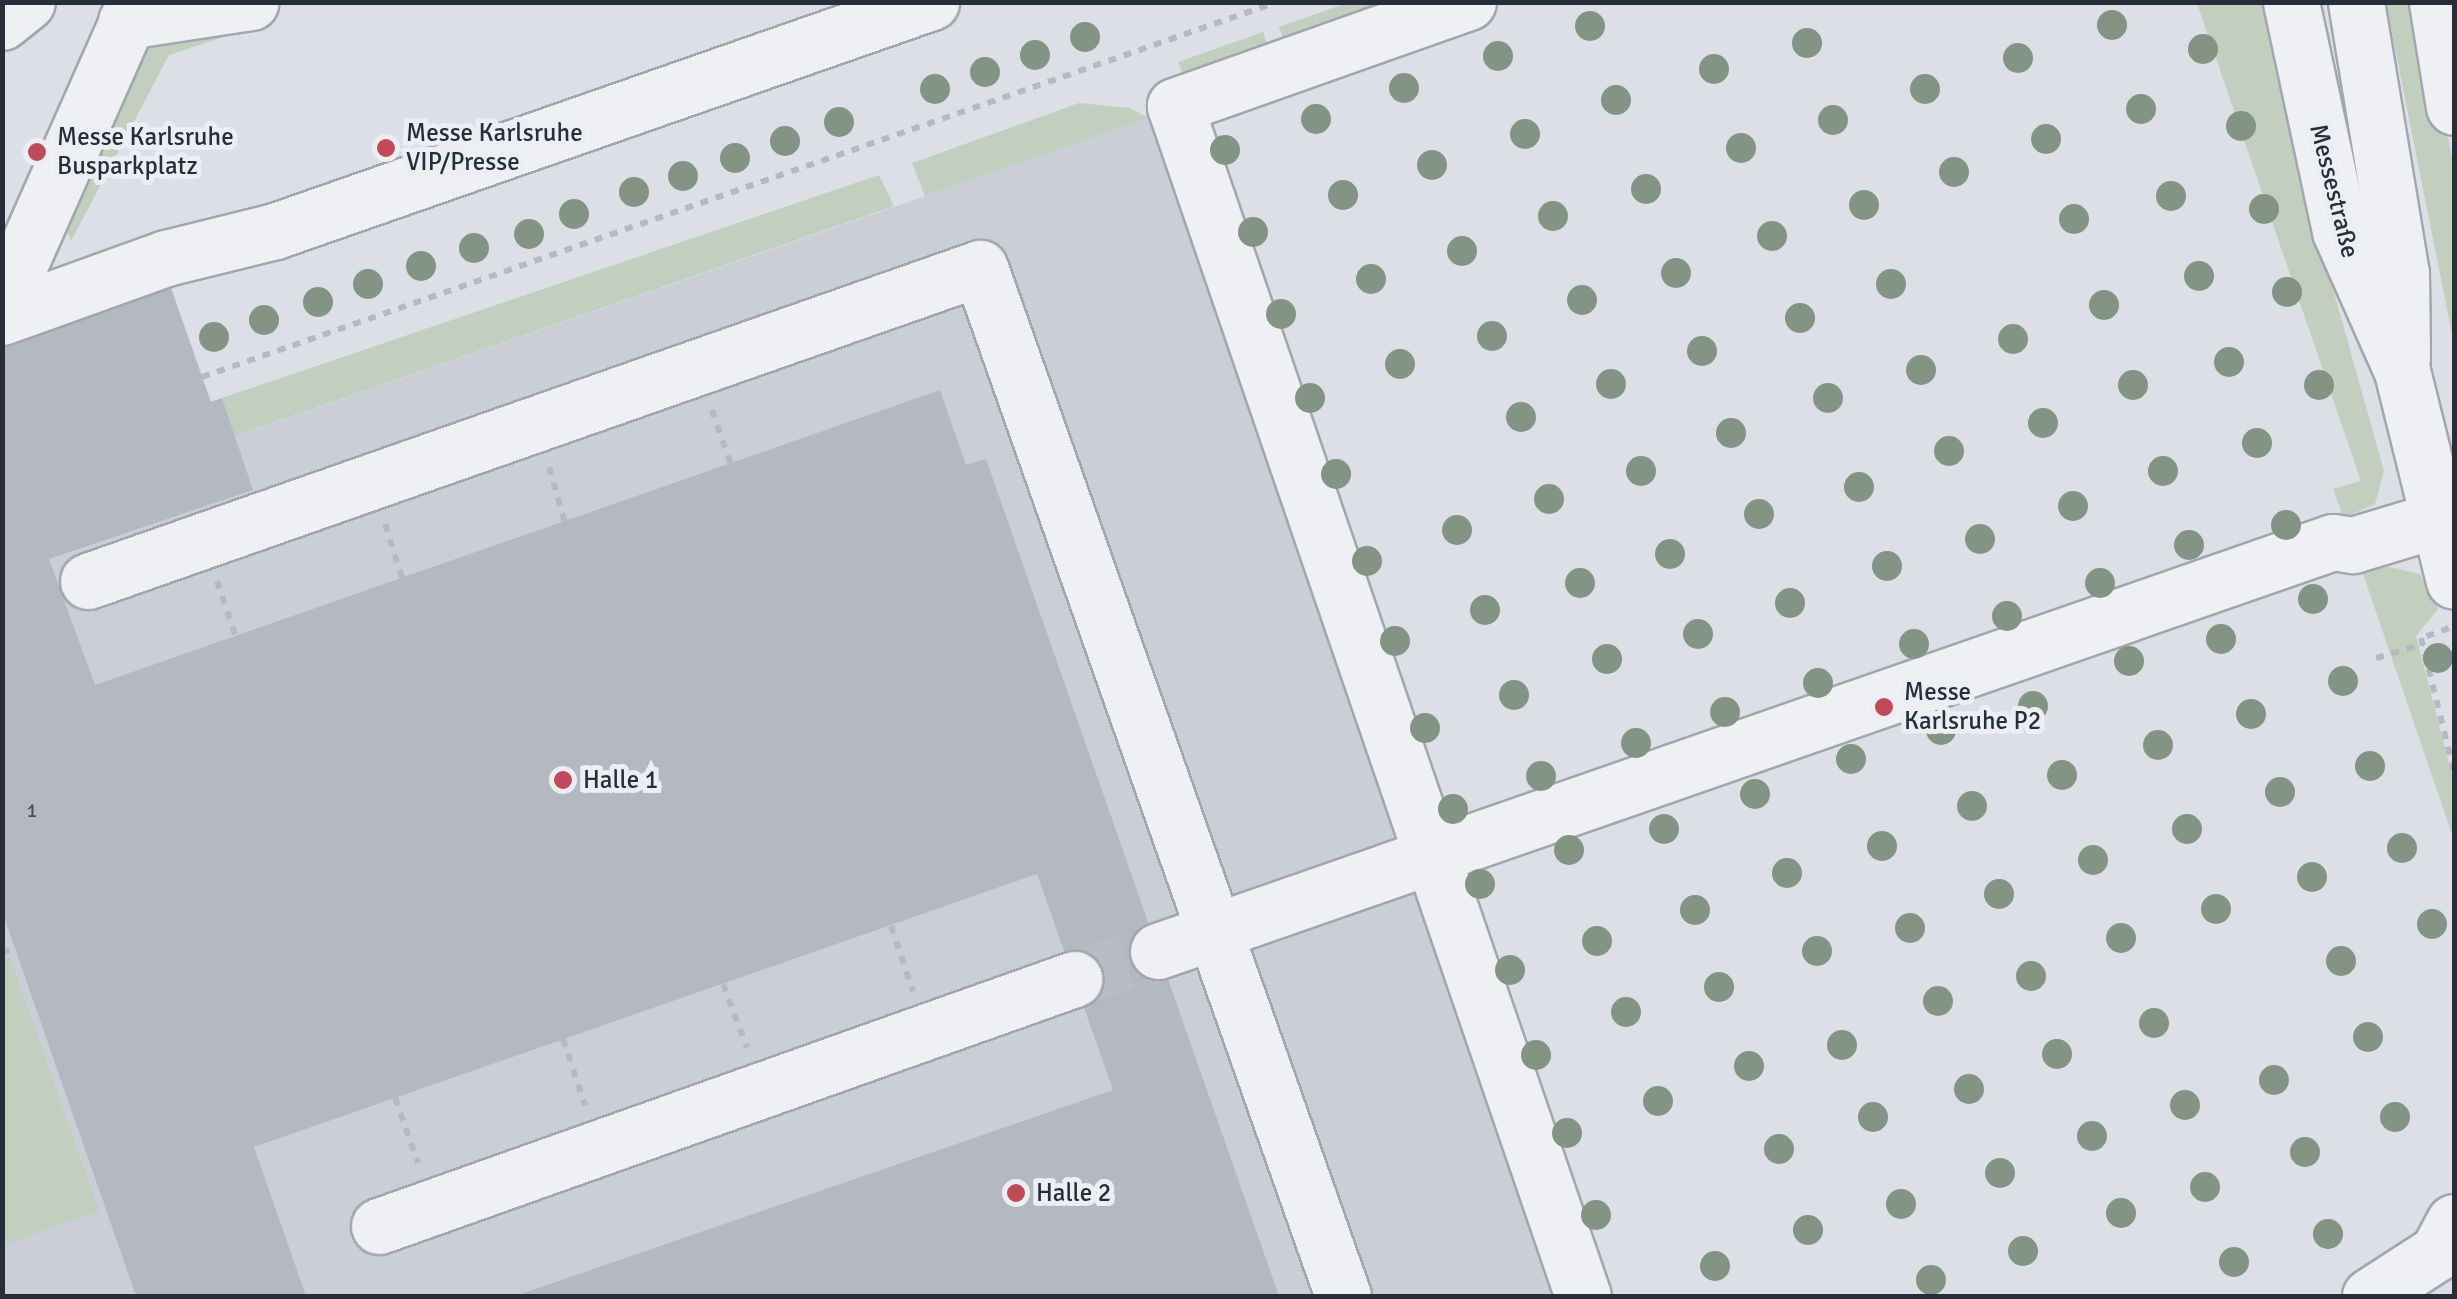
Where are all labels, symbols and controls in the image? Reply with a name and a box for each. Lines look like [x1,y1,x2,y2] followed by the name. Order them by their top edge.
[406,119,583,178] place label: Messe Karlsruhe VIP/Presse
[2303,121,2365,261] street label: Messestraße
[57,123,234,182] place label: Messe Karlsruhe Busparkplatz
[375,137,397,159] marker: Messe Karlsruhe VIP/Presse
[26,141,48,163] marker: Messe Karlsruhe Busparkplatz
[1904,678,2041,737] place label: Messe Karlsruhe P2
[1873,696,1895,718] marker: Messe Karlsruhe P2
[583,765,658,795] place label: Halle 1
[552,769,574,791] marker: Halle 1
[27,798,37,822] house number: 1
[1036,1178,1111,1208] place label: Halle 2
[1005,1182,1027,1204] marker: Halle 2

